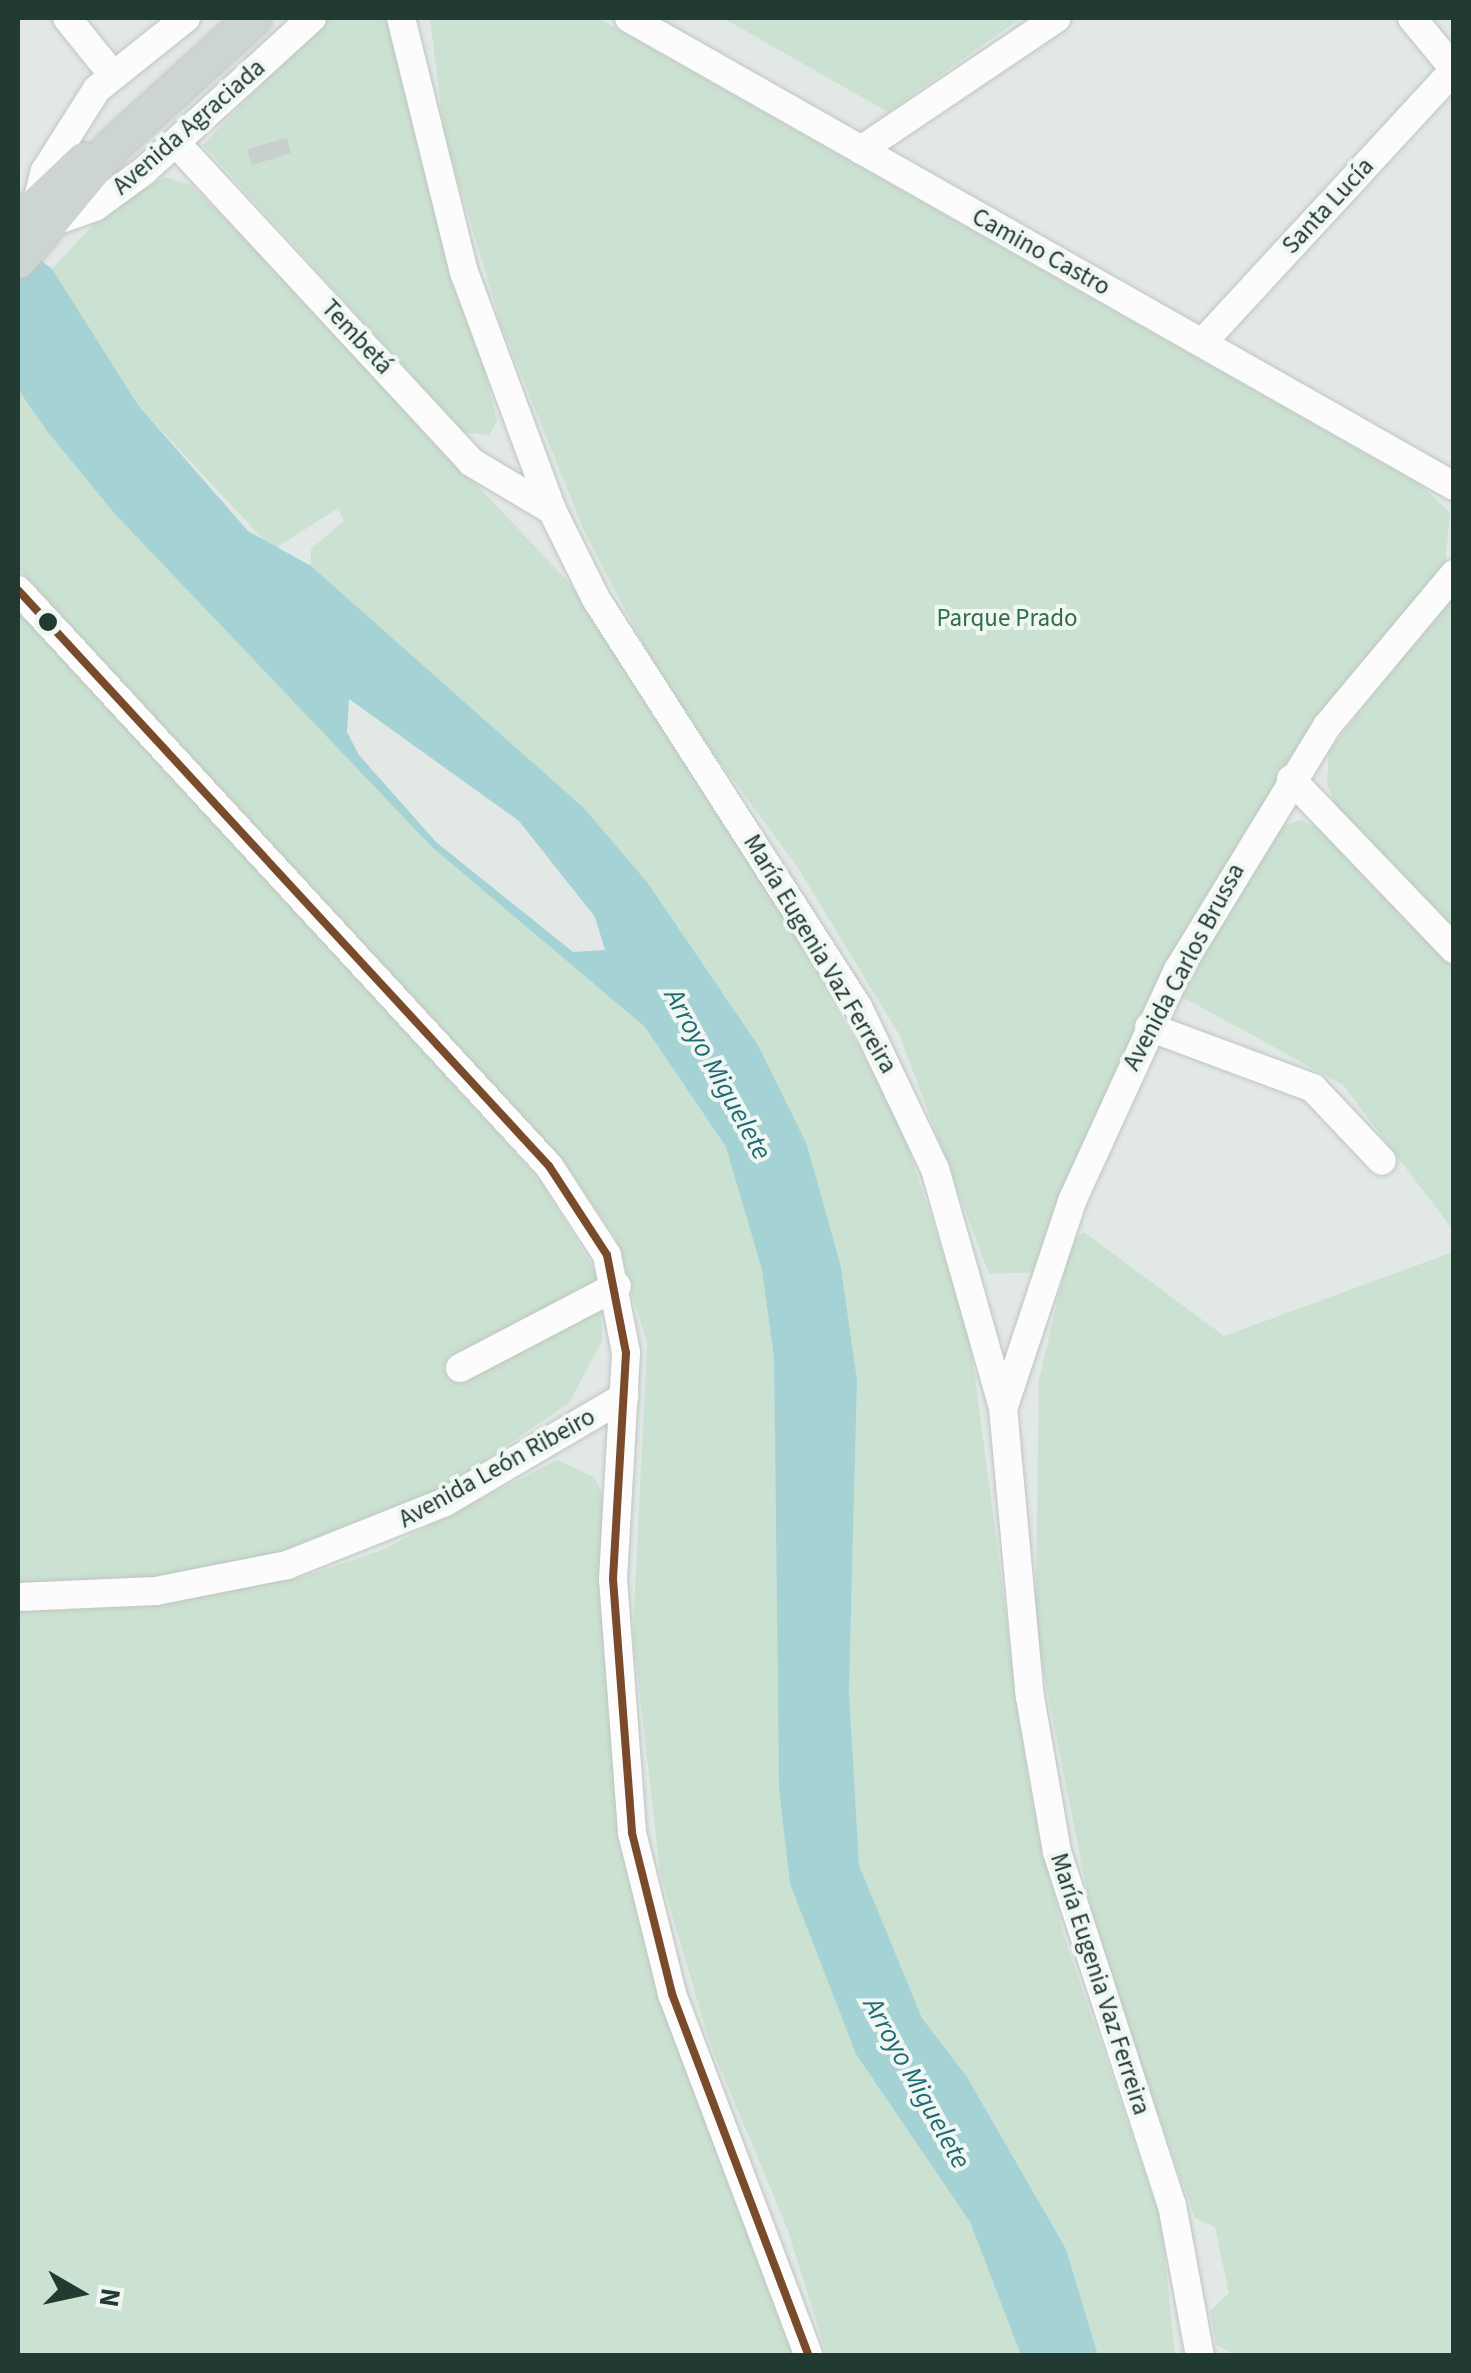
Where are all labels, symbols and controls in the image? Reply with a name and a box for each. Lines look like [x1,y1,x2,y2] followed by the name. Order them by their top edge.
[107,53,271,201] street label: Avenida Agraciada
[1276,152,1380,260] street label: Santa Lucía
[967,202,1115,302] street label: Camino Castro
[315,293,399,381] street label: Tembetá
[936,603,1078,633] park label: Parque Prado
[38,612,58,632] unlabelled marker
[737,829,903,1079] street label: María Eugenia Vaz Ferreira
[1117,858,1251,1076] street label: Avenida Carlos Brussa
[657,982,779,1166] water label: Arroyo Miguelete
[394,1402,600,1534] street label: Avenida León Ribeiro
[1044,1849,1156,2119] street label: María Eugenia Vaz Ferreira
[856,1991,978,2175] water label: Arroyo Miguelete
[30,2243,130,2343] north arrow
[88,2285,131,2310] text: N

